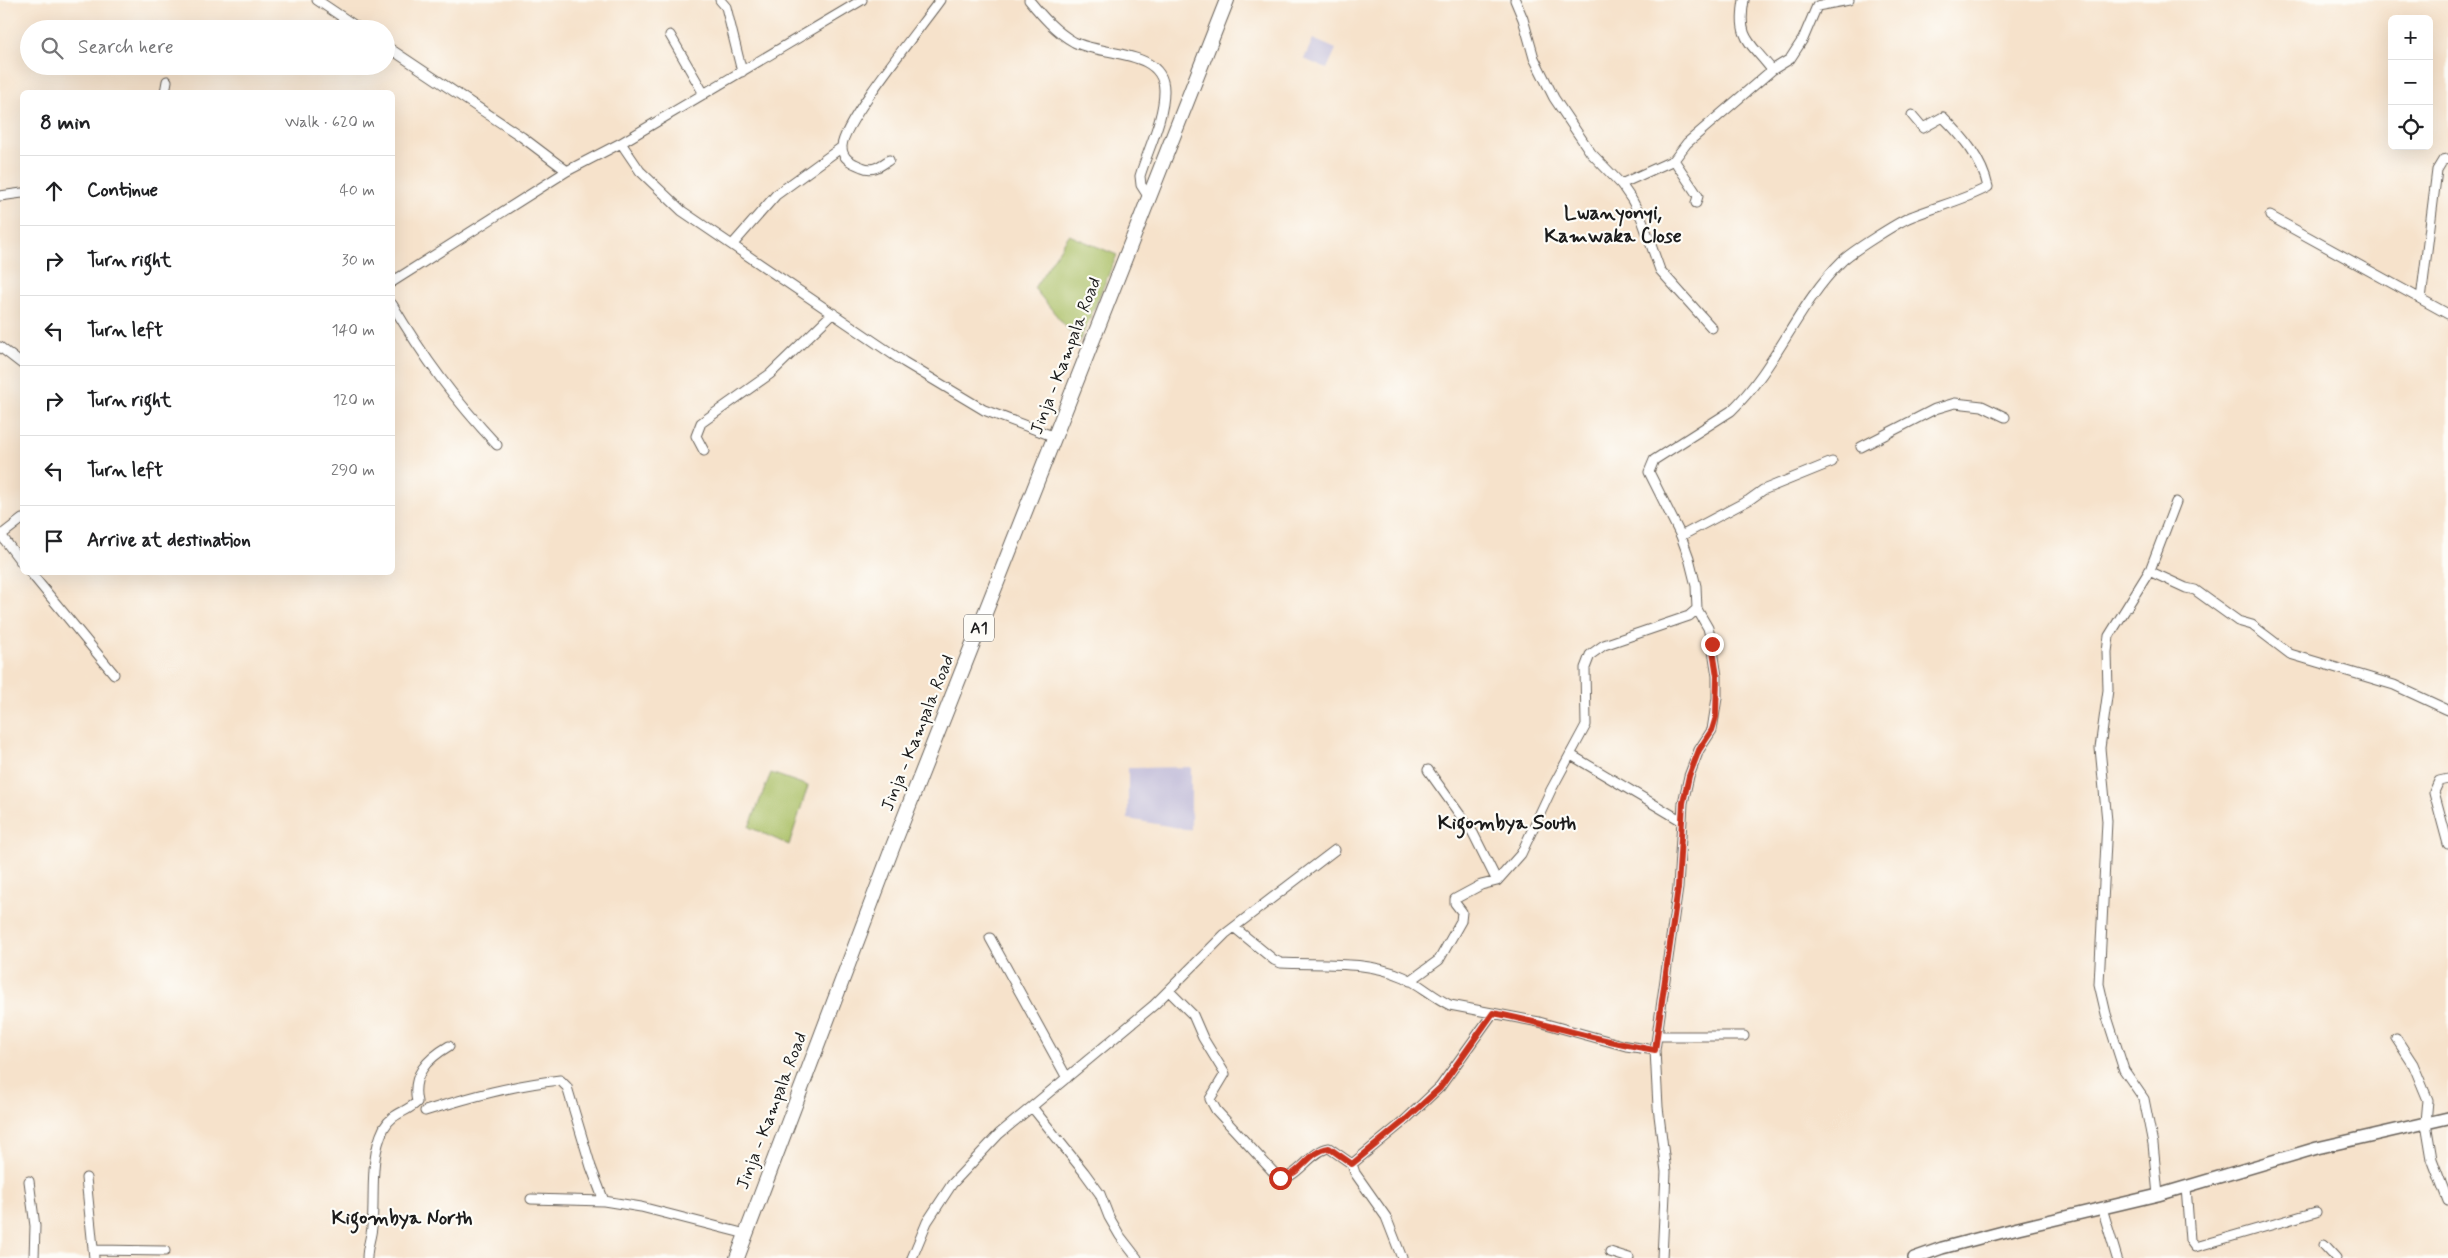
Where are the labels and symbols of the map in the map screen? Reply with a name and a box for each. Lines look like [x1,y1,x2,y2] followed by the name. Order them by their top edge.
[1544,200,1682,250] district label: Lwanyonyi, Kamwaka Close
[1025,274,1107,438] street label: Jinja - Kampala Road
[964,614,994,641] road number: A1
[1701,633,1724,656] route end
[876,651,960,815] street label: Jinja - Kampala Road
[1438,810,1576,839] district label: Kigombya South
[731,1029,813,1193] street label: Jinja - Kampala Road
[1269,1167,1292,1190] route start
[331,1205,473,1234] district label: Kigombya North

